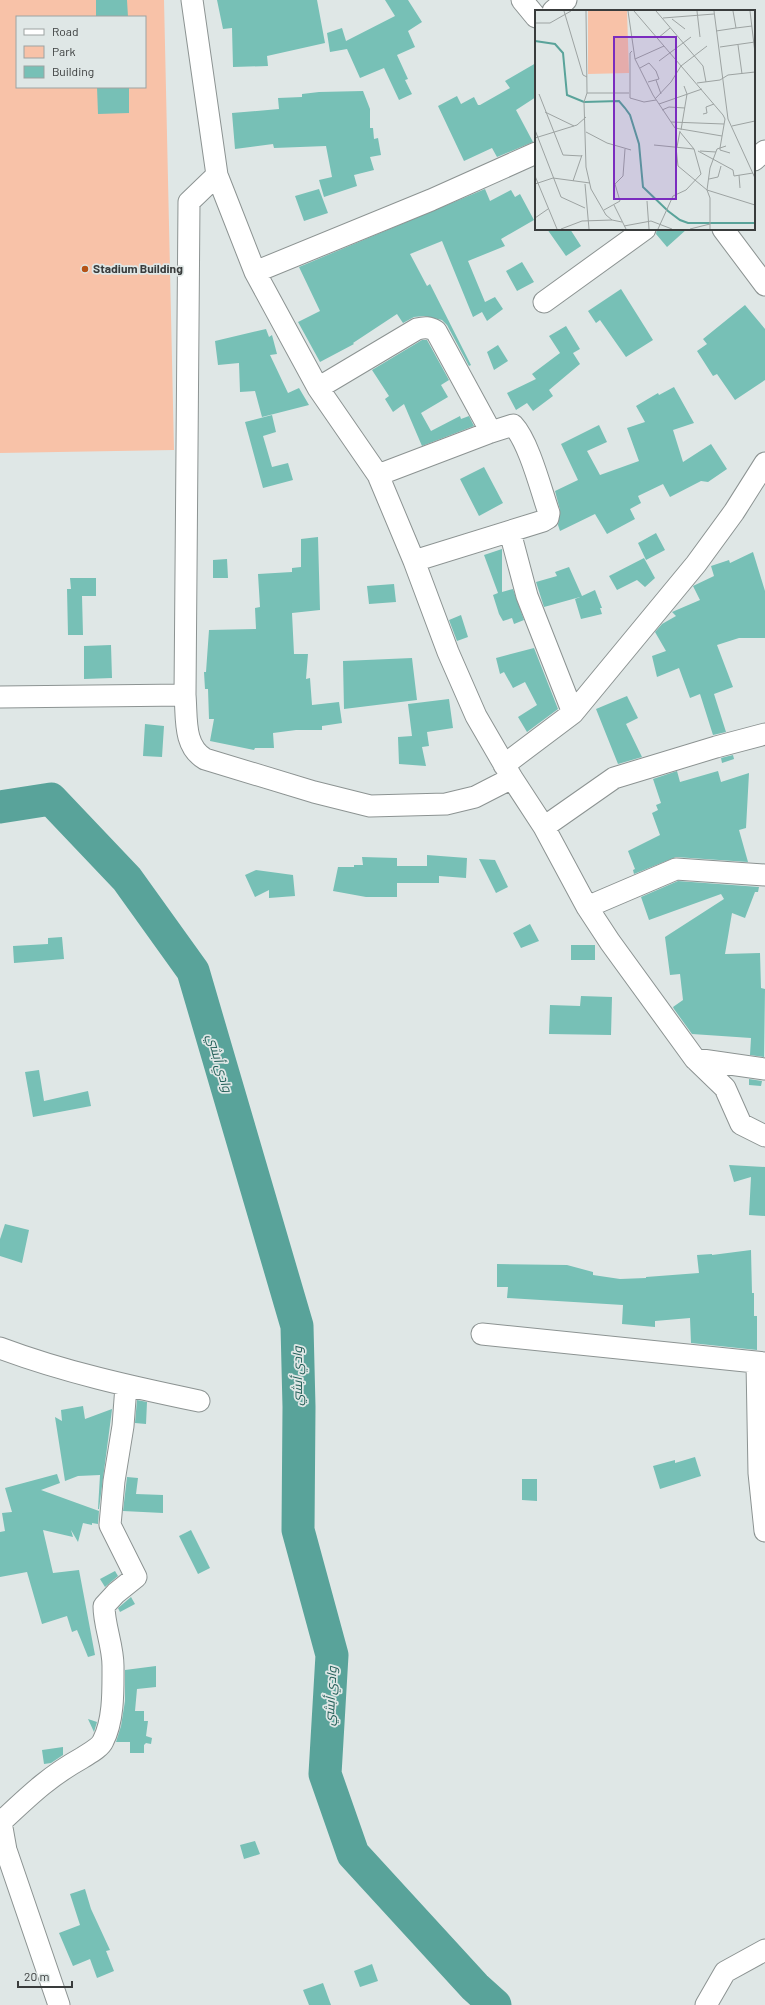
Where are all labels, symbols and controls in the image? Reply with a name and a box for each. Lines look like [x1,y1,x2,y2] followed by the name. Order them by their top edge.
[535,10,755,230] inset map
[16,16,146,88] legend
[52,24,79,38] text: Road
[52,44,76,58] text: Park
[52,64,94,78] text: Building
[93,261,183,275] place label: Stadium Building
[80,264,90,274] marker: Stadium Building
[201,1032,236,1095] water label: وادي أبشي
[289,1345,308,1406] water label: وادي أبشي
[320,1665,343,1726] water label: وادي أبشي
[18,1963,72,1989] scale bar
[24,1969,50,1983] text: 20 m

